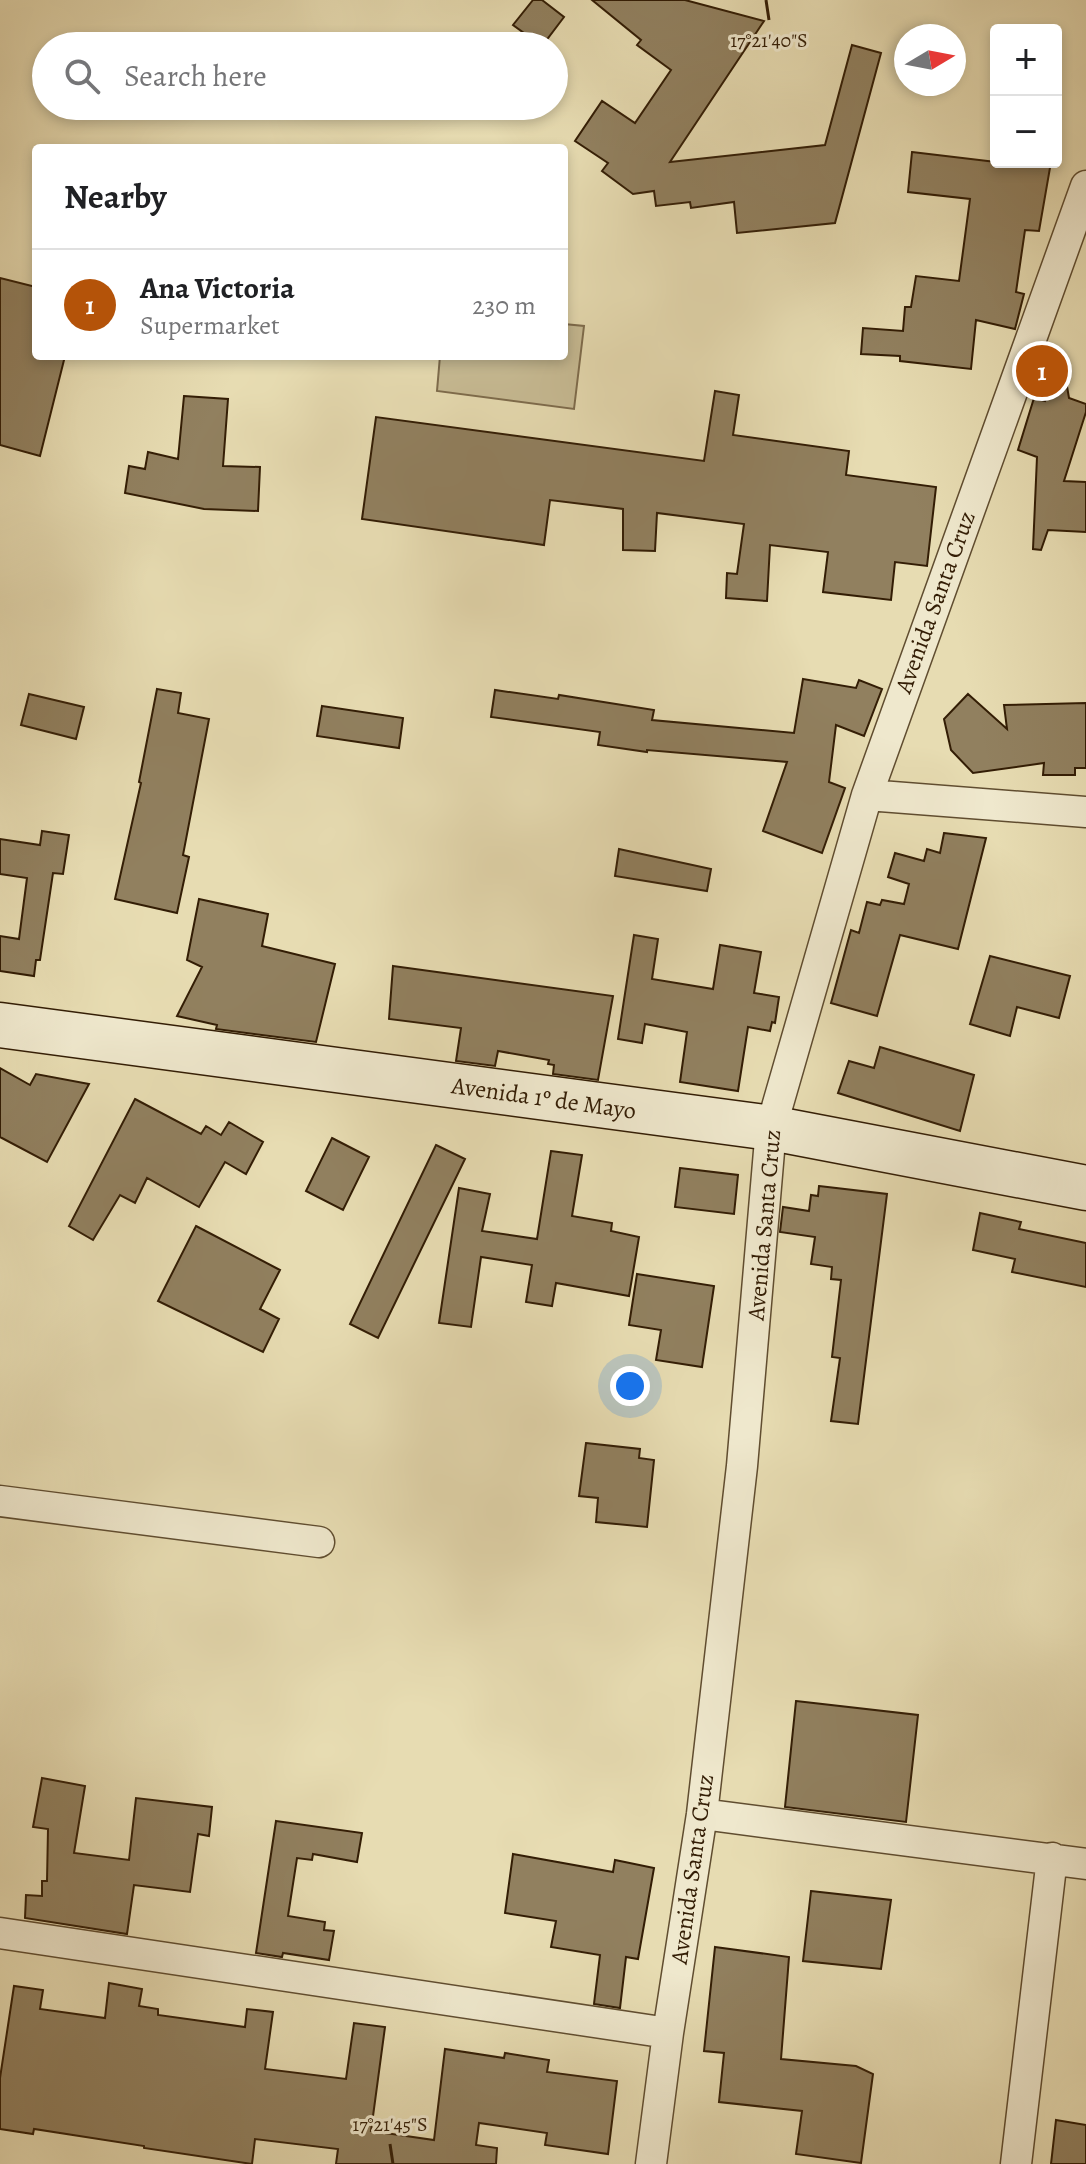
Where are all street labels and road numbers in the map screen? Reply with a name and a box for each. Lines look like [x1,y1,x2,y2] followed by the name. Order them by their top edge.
[887,507,983,698] street label: Avenida Santa Cruz
[449,1069,638,1127] street label: Avenida 1º de Mayo
[740,1128,788,1323] street label: Avenida Santa Cruz
[663,1772,721,1967] street label: Avenida Santa Cruz

